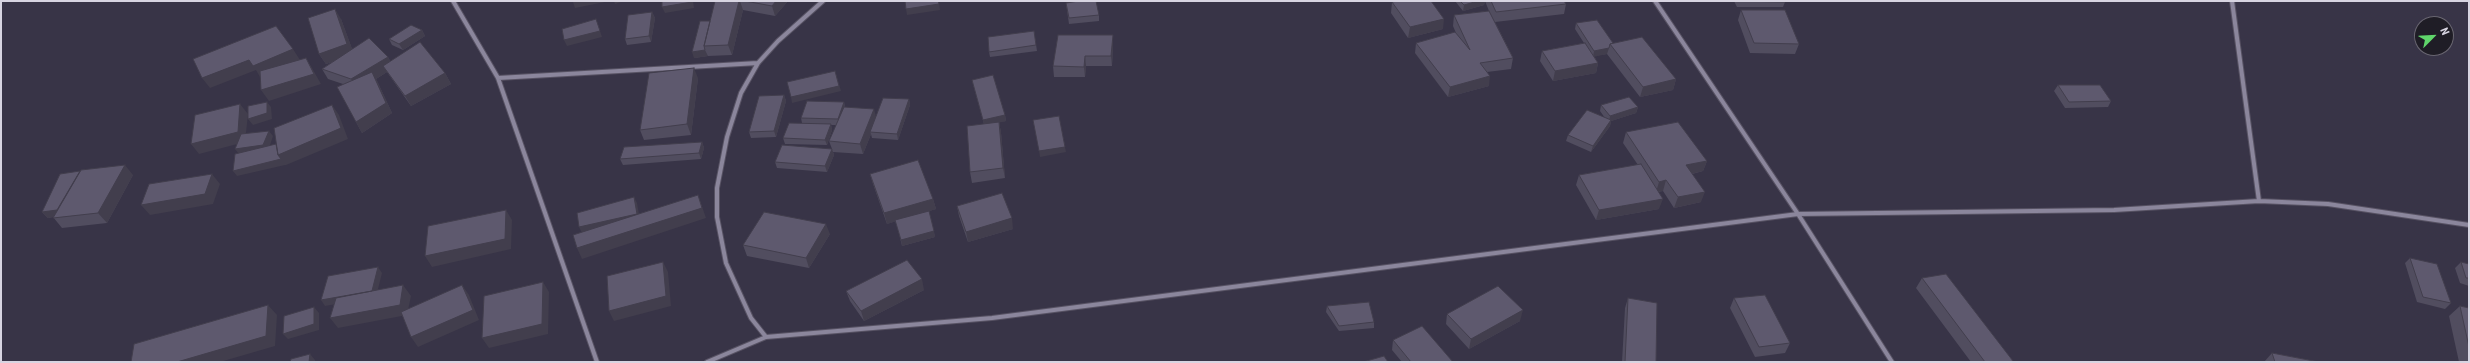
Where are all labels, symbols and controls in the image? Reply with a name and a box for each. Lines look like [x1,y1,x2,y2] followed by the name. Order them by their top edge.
[2414,16,2454,56] north arrow
[2437,26,2452,37] text: N

